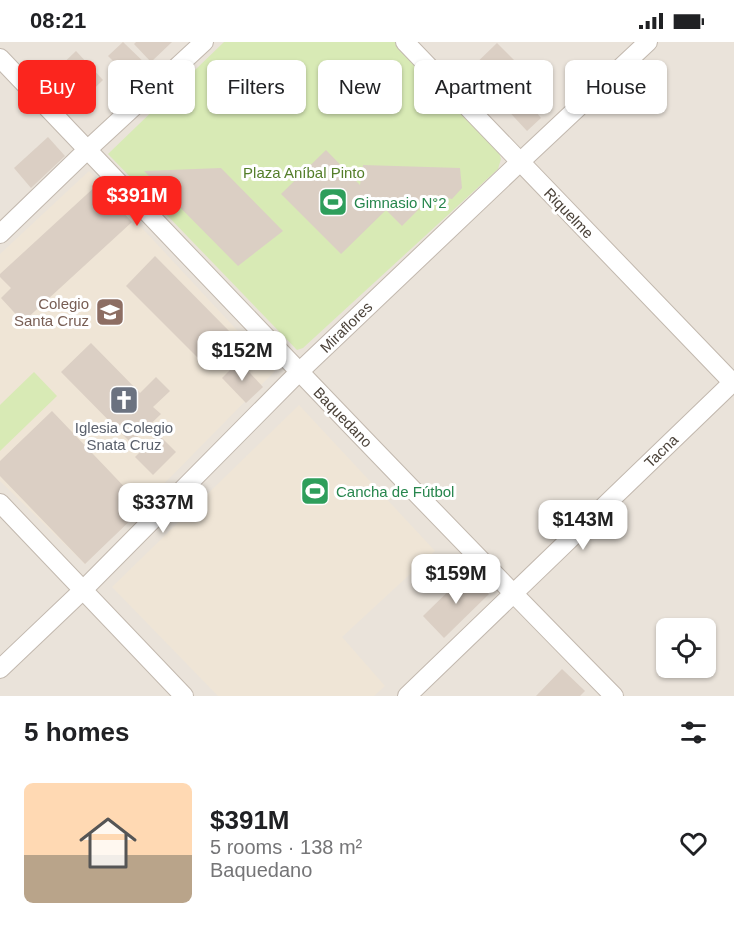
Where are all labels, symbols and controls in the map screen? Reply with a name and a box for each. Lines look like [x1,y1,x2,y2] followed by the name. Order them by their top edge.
[30,8,86,33] text: 08:21
[18,60,96,114] chip: Buy
[108,60,195,114] chip: Rent
[207,60,306,114] chip: Filters
[318,60,402,114] chip: New
[414,60,553,114] chip: Apartment
[565,60,667,114] chip: House
[243,164,365,181] park label: Plaza Aníbal Pinto
[95,176,179,227] pin: $391M
[106,184,168,206] text: $391M
[541,184,597,242] street label: Riquelme
[317,186,349,218] sports icon: Gimnasio N°2
[354,194,447,211] place label: Gimnasio N°2
[14,295,89,329] place label: Colegio Santa Cruz
[94,296,126,328] school or university icon: Colegio Santa Cruz
[316,298,376,356] street label: Miraflores
[200,331,284,382] pin: $152M
[211,339,273,361] text: $152M
[310,383,376,451] street label: Baquedano
[108,384,140,416] church icon: Iglesia Colegio Snata Cruz
[75,419,173,453] place label: Iglesia Colegio Snata Cruz
[641,431,682,471] street label: Tacna
[299,475,331,507] sports icon: Cancha de Fútbol
[121,483,205,534] pin: $337M
[336,483,454,500] place label: Cancha de Fútbol
[132,491,194,513] text: $337M
[541,500,625,551] pin: $143M
[552,508,614,530] text: $143M
[414,554,498,605] pin: $159M
[425,562,487,584] text: $159M
[656,618,716,678] map controls
[656,618,716,678] button: locate
[677,716,710,749] icon: filters
[24,717,130,747] text: 5 homes
[210,805,290,835] text: $391M
[72,807,144,879] icon: home
[677,827,710,860] icon: heart
[210,836,362,858] text: 5 rooms · 138 m²
[210,859,312,881] text: Baquedano

